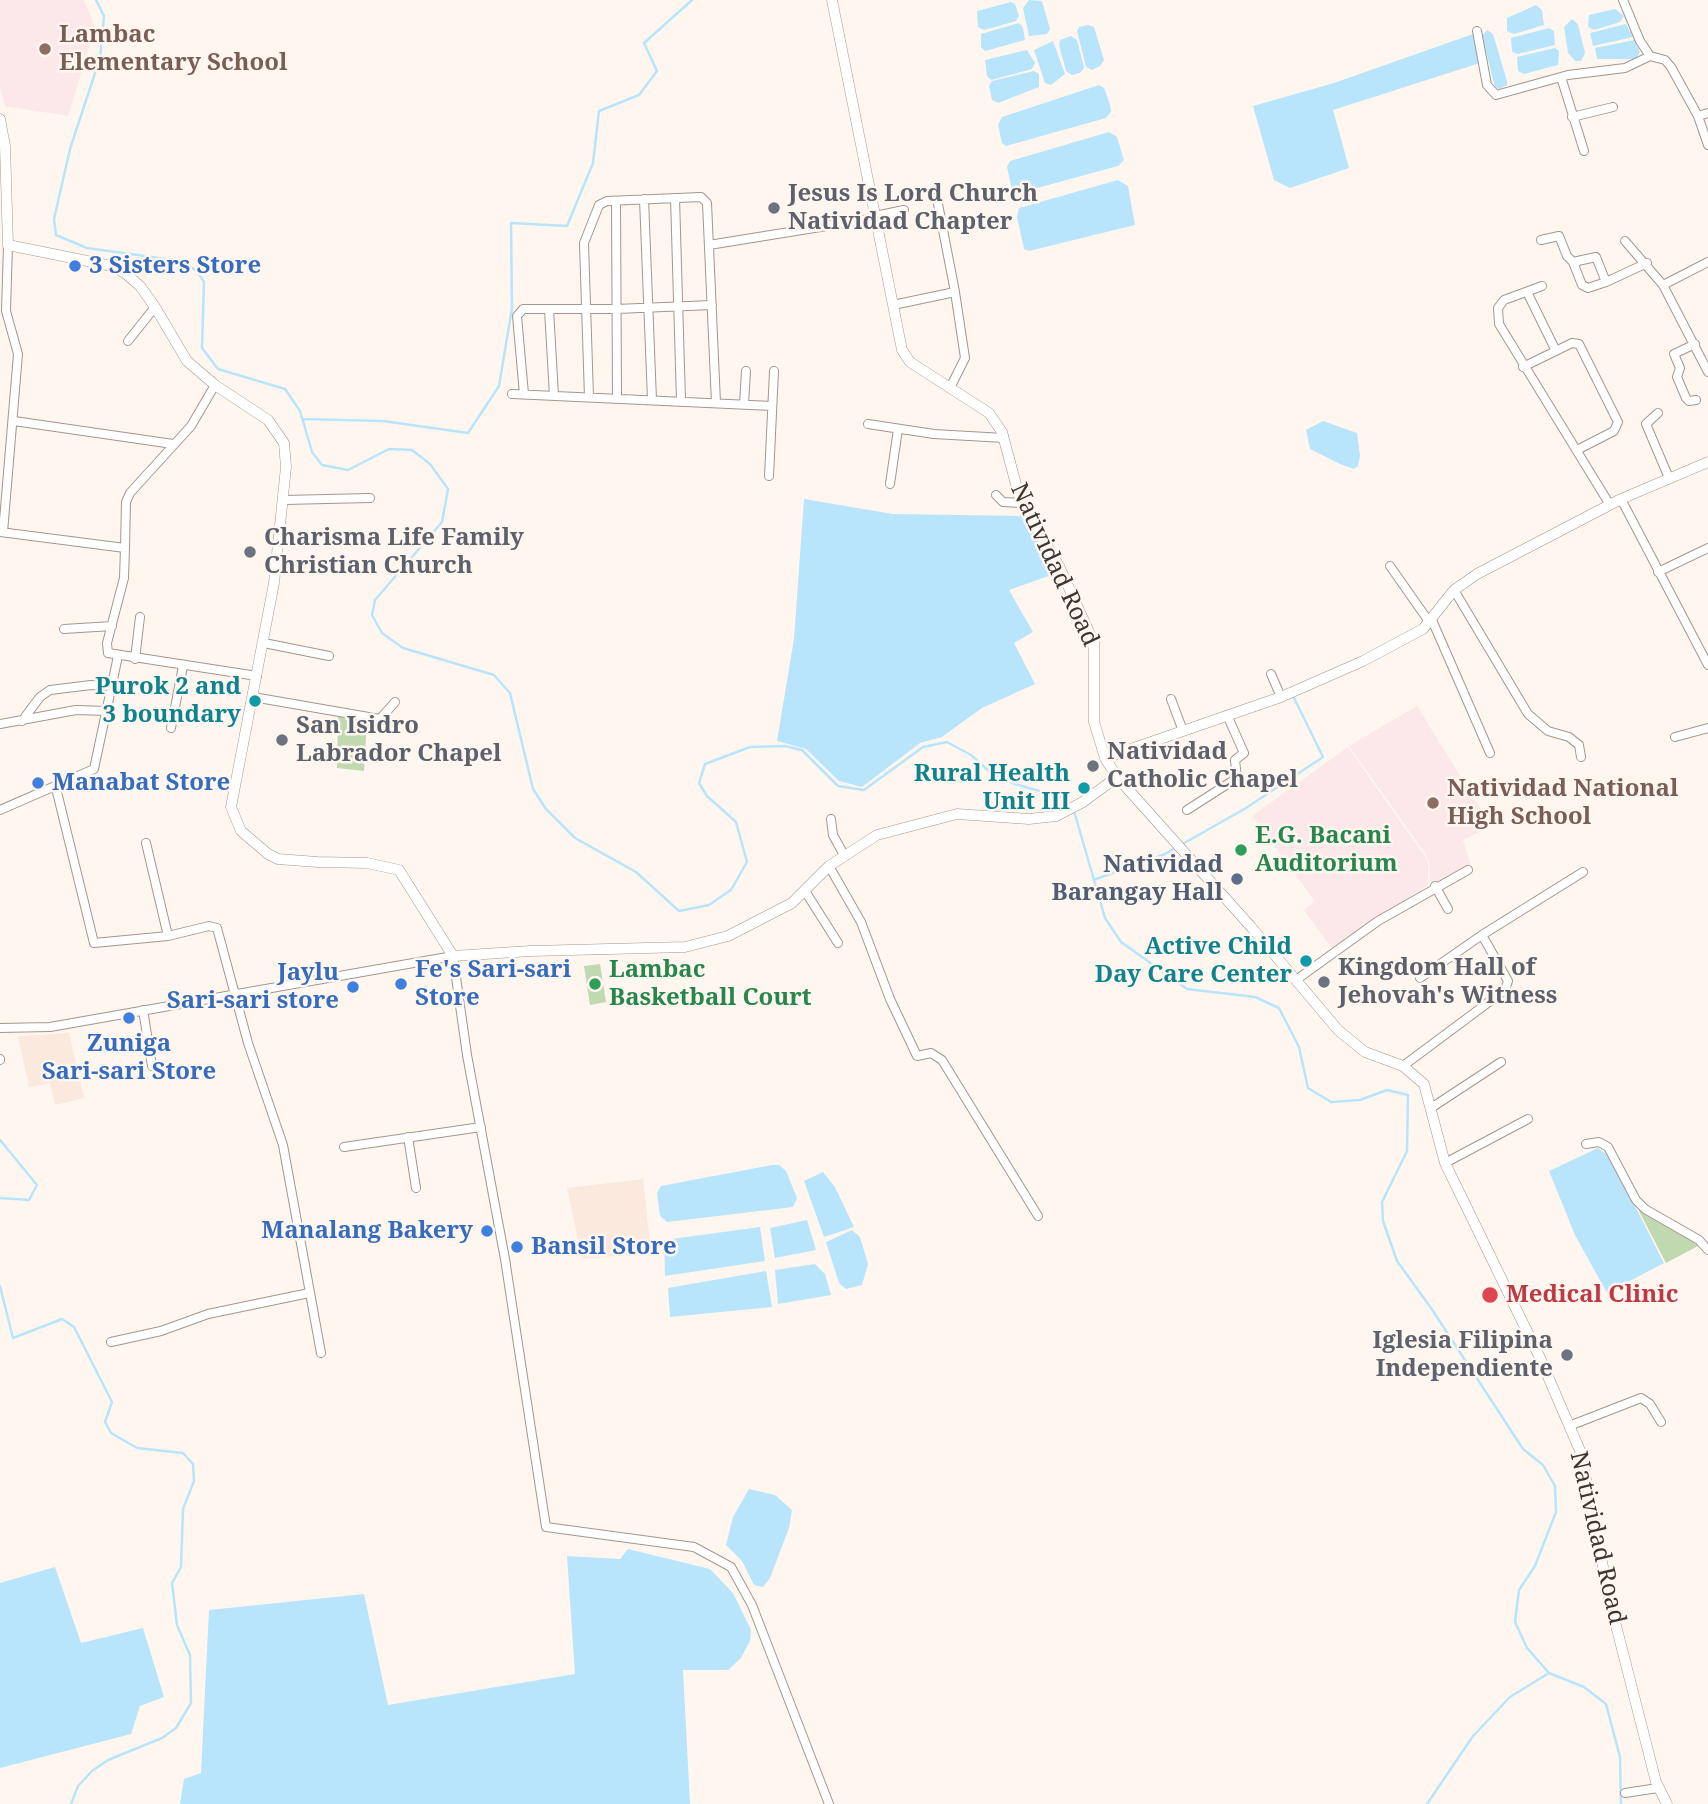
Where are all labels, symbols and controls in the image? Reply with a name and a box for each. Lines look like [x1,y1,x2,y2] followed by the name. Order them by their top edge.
[59,21,288,77] place label: Lambac Elementary School
[37,41,53,57] marker: Lambac Elementary School
[788,180,1038,236] place label: Jesus Is Lord Church Natividad Chapter
[766,200,782,216] marker: Jesus Is Lord Church Natividad Chapter
[89,252,261,280] place label: 3 Sisters Store
[67,258,83,274] marker: 3 Sisters Store
[1004,479,1104,651] street label: Natividad Road
[264,524,524,580] place label: Charisma Life Family Christian Church
[242,544,258,560] marker: Charisma Life Family Christian Church
[95,673,241,729] place label: Purok 2 and 3 boundary
[247,693,263,709] marker: Purok 2 and 3 boundary
[296,712,501,768] place label: San Isidro Labrador Chapel
[274,732,290,748] marker: San Isidro Labrador Chapel
[1107,738,1298,794] place label: Natividad Catholic Chapel
[1085,758,1101,774] marker: Natividad Catholic Chapel
[914,760,1070,816] place label: Rural Health Unit III
[52,769,230,797] place label: Manabat Store
[30,775,46,791] marker: Manabat Store
[1447,775,1678,831] place label: Natividad National High School
[1076,780,1092,796] marker: Rural Health Unit III
[1425,795,1441,811] marker: Natividad National High School
[1255,822,1398,878] place label: E.G. Bacani Auditorium
[1233,842,1249,858] marker: E.G. Bacani Auditorium
[1052,851,1223,907] place label: Natividad Barangay Hall
[1229,871,1245,887] marker: Natividad Barangay Hall
[1095,933,1292,989] place label: Active Child Day Care Center
[1298,953,1314,969] marker: Active Child Day Care Center
[1338,954,1557,1010] place label: Kingdom Hall of Jehovah's Witness
[415,956,571,1012] place label: Fe's Sari-sari Store
[609,956,812,1012] place label: Lambac Basketball Court
[167,959,339,1015] place label: Jaylu Sari-sari store
[1316,974,1332,990] marker: Kingdom Hall of Jehovah's Witness
[393,976,409,992] marker: Fe's Sari-sari Store
[587,976,603,992] marker: Lambac Basketball Court
[345,979,361,995] marker: Jaylu Sari-sari store
[121,1010,137,1026] marker: Zuniga Sari-sari Store
[42,1030,216,1086] place label: Zuniga Sari-sari Store
[261,1217,473,1245] place label: Manalang Bakery
[479,1223,495,1239] marker: Manalang Bakery
[531,1233,677,1261] place label: Bansil Store
[509,1239,525,1255] marker: Bansil Store
[1506,1281,1678,1309] place label: Medical Clinic
[1480,1285,1500,1305] marker: Medical Clinic
[1373,1327,1553,1383] place label: Iglesia Filipina Independiente
[1559,1347,1575,1363] marker: Iglesia Filipina Independiente
[1563,1449,1631,1627] street label: Natividad Road

